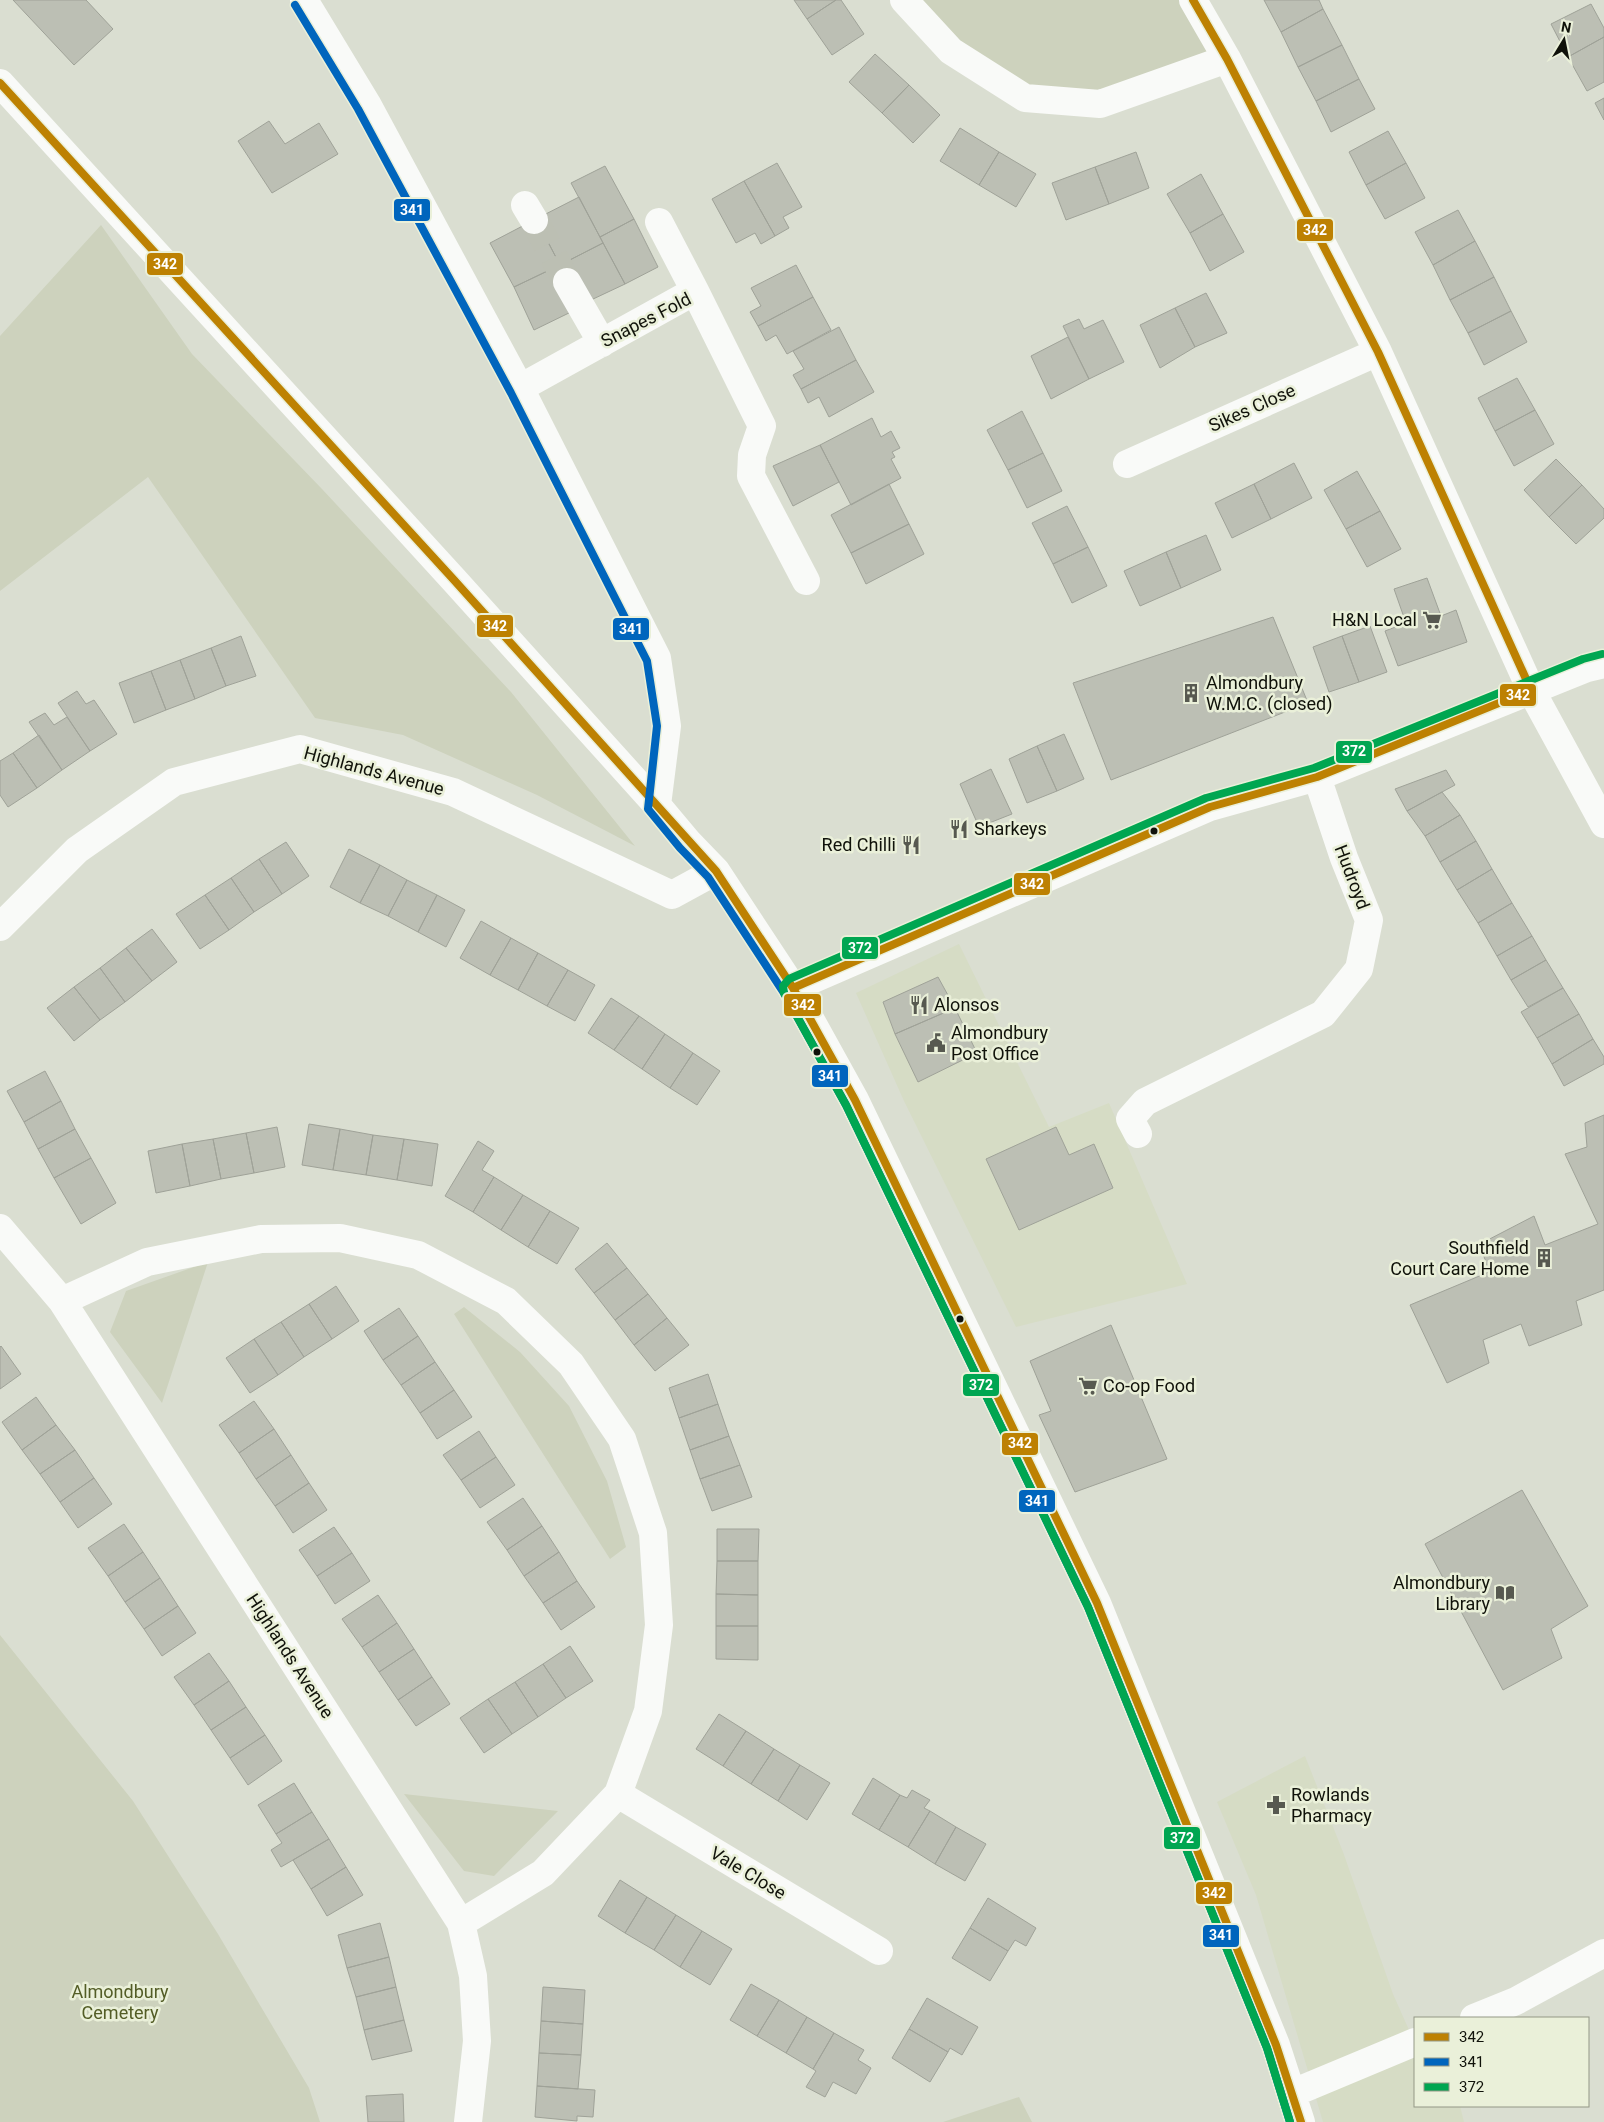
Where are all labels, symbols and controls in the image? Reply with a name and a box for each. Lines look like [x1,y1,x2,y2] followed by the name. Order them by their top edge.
[1539,15,1589,65] north arrow
[1560,18,1573,36] text: N
[393,198,431,222] line badge: 341
[400,202,424,218] text: 341
[1296,218,1334,242] line badge: 342
[1303,222,1327,238] text: 342
[146,252,184,276] line badge: 342
[153,256,177,272] text: 342
[597,288,694,351] street label: Snapes Fold
[1205,379,1298,436] street label: Sikes Close
[1332,609,1417,630] place label: H&N Local
[1421,609,1443,631] supermarket icon: H&N Local
[476,614,514,638] line badge: 342
[612,617,650,641] line badge: 341
[483,618,507,634] text: 342
[619,621,643,637] text: 341
[1206,672,1333,715] place label: Almondbury W.M.C. (closed)
[1180,682,1202,704] building icon: Almondbury W.M.C. (closed)
[1499,683,1537,707] line badge: 342
[1506,687,1530,703] text: 342
[1335,740,1373,764] line badge: 372
[302,742,446,799] street label: Highlands Avenue
[1342,743,1366,759] text: 372
[948,818,970,840] restaurant icon: Sharkeys
[974,818,1047,839] place label: Sharkeys
[1149,826,1159,836] unlabelled marker
[822,834,896,855] place label: Red Chilli
[900,834,922,856] restaurant icon: Red Chilli
[1331,842,1374,912] street label: Hudroyd
[1013,872,1051,896] line badge: 342
[1020,876,1044,892] text: 342
[841,936,879,960] line badge: 372
[848,940,872,956] text: 372
[783,993,822,1017] line badge: 342
[908,994,930,1016] restaurant icon: Alonsos
[934,994,999,1015] place label: Alonsos
[791,997,815,1013] text: 342
[951,1022,1049,1064] place label: Almondbury Post Office
[925,1032,947,1054] public building icon: Almondbury Post Office
[812,1047,822,1057] unlabelled marker
[811,1064,849,1088] line badge: 341
[818,1068,842,1084] text: 341
[1390,1237,1529,1279] place label: Southfield Court Care Home
[1533,1247,1555,1269] building icon: Southfield Court Care Home
[955,1314,965,1324] unlabelled marker
[962,1373,1000,1397] line badge: 372
[1077,1375,1099,1397] supermarket icon: Co-op Food
[1103,1375,1195,1396] place label: Co-op Food
[969,1377,993,1393] text: 372
[1001,1432,1039,1456] line badge: 342
[1008,1435,1032,1451] text: 342
[1018,1489,1056,1513] line badge: 341
[1025,1493,1049,1509] text: 341
[1393,1572,1490,1614] place label: Almondbury Library
[1494,1582,1516,1604] library icon: Almondbury Library
[242,1590,338,1722] street label: Highlands Avenue
[1291,1784,1372,1826] place label: Rowlands Pharmacy
[1265,1794,1287,1816] pharmacy icon: Rowlands Pharmacy
[1163,1826,1201,1850] line badge: 372
[1170,1830,1194,1846] text: 372
[707,1842,790,1903] street label: Vale Close
[1195,1881,1233,1905] line badge: 342
[1202,1885,1226,1901] text: 342
[1202,1924,1240,1948] line badge: 341
[1209,1927,1233,1943] text: 341
[71,1981,169,2023] park label: Almondbury Cemetery
[1414,2017,1589,2107] legend
[1459,2028,1484,2046] text: 342
[1459,2053,1484,2071] text: 341
[1459,2078,1484,2096] text: 372

